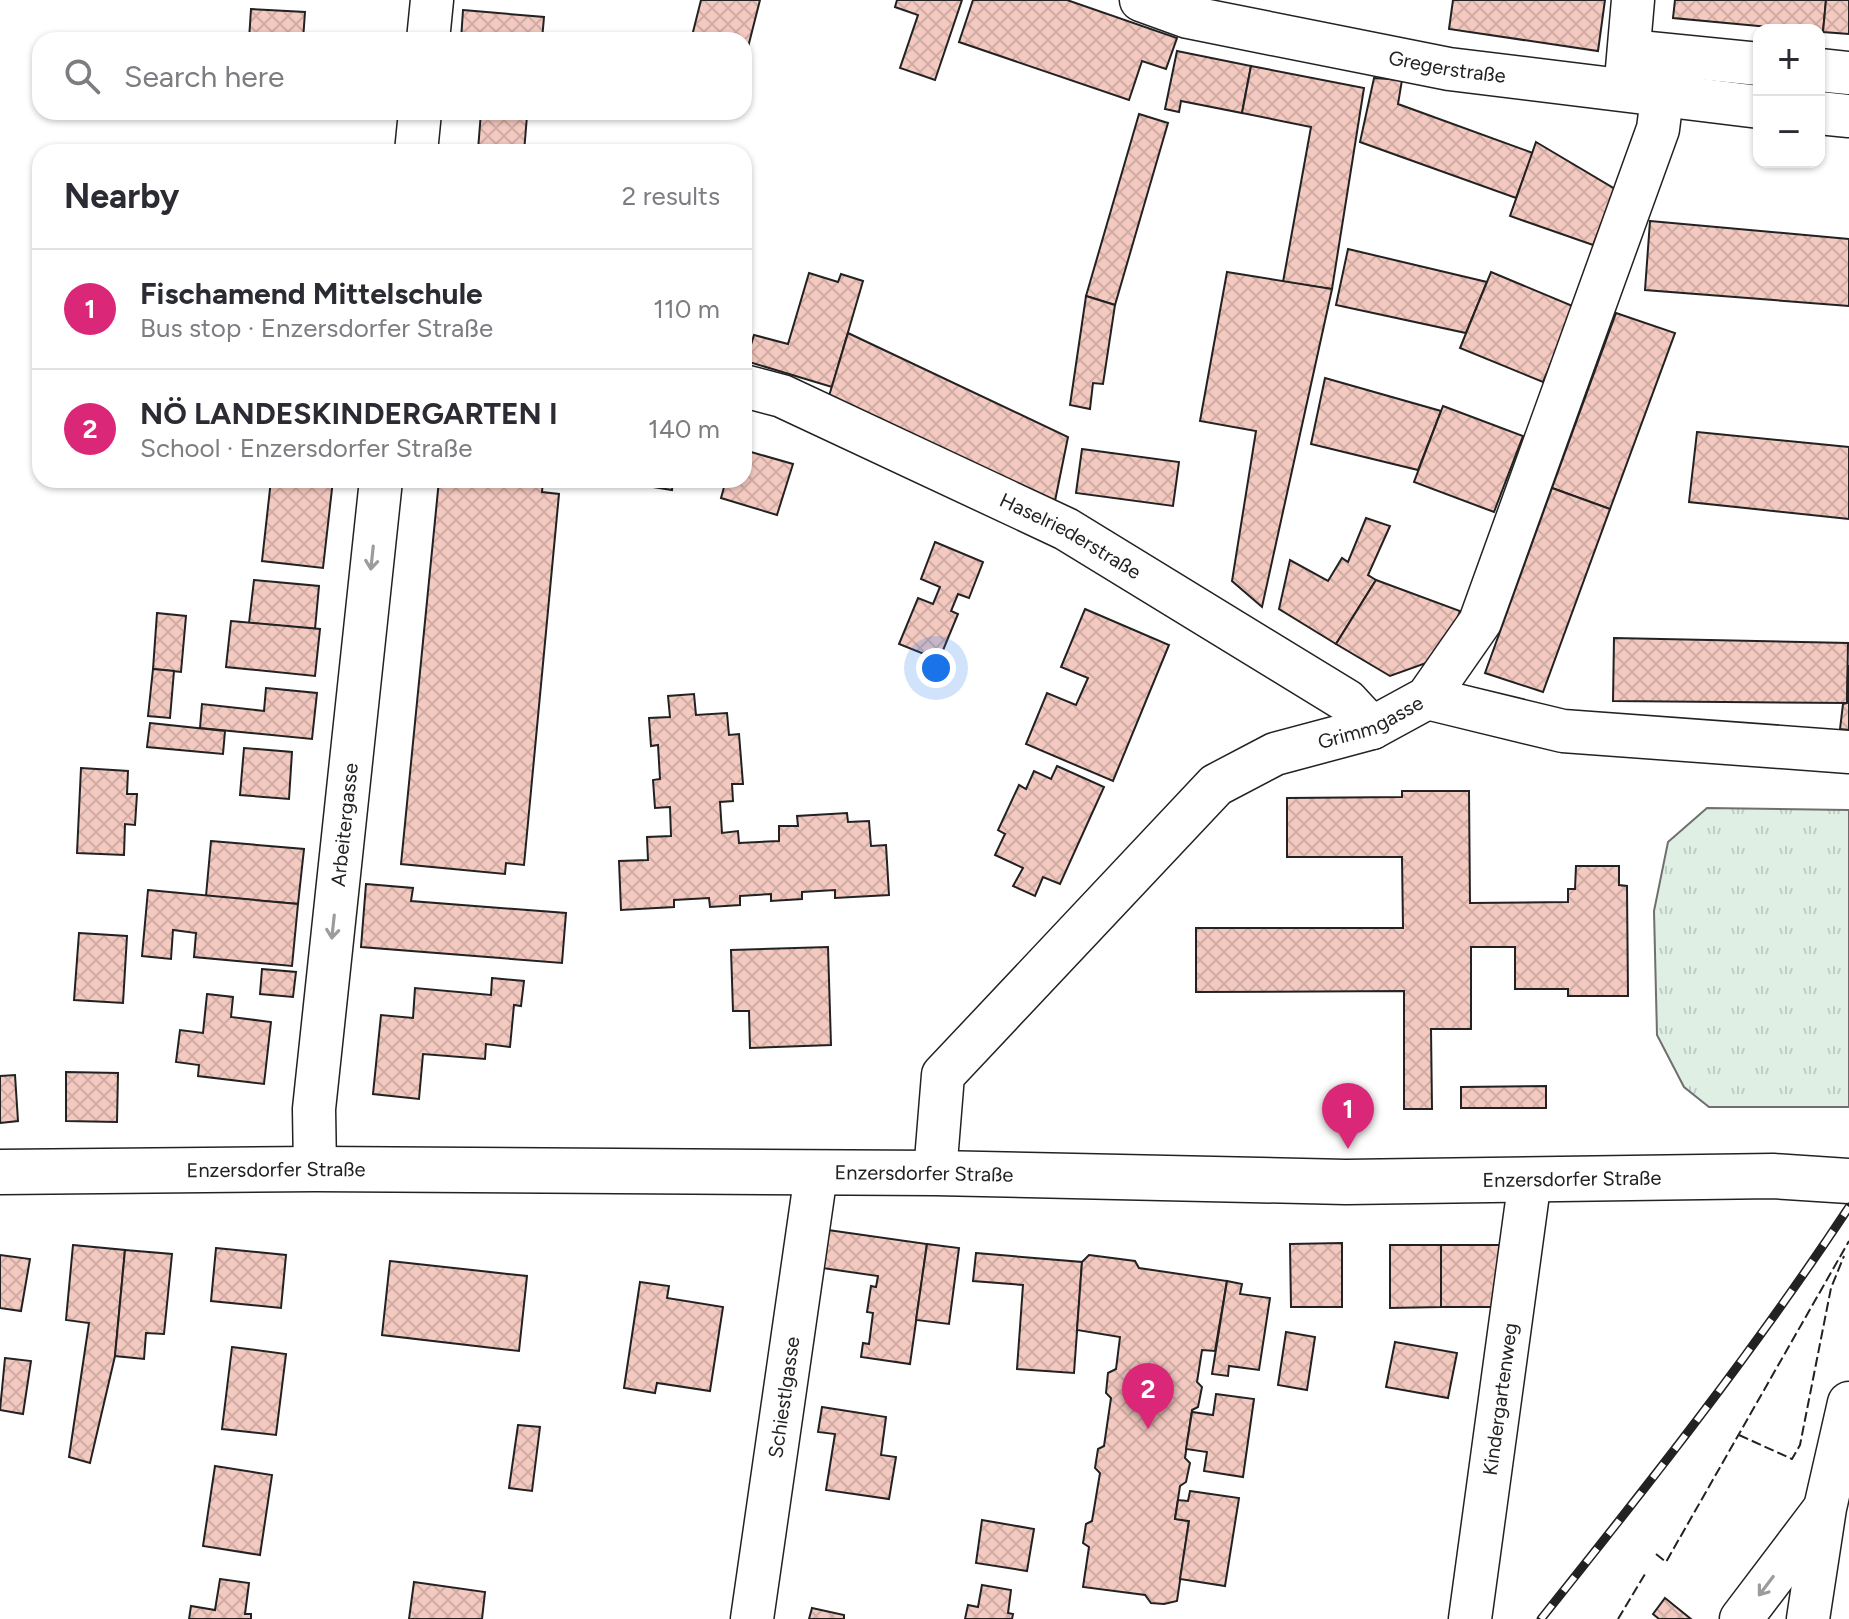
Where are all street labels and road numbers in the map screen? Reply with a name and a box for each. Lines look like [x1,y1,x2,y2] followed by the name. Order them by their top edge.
[1387,45,1507,88] street label: Gregerstraße
[996,488,1146,584] street label: Haselriederstraße
[1315,690,1427,754] street label: Grimmgasse
[326,761,363,888] street label: Arbeitergasse
[186,1157,366,1182] street label: Enzersdorfer Straße
[834,1160,1014,1187] street label: Enzersdorfer Straße
[1482,1166,1662,1192] street label: Enzersdorfer Straße
[1478,1321,1522,1477] street label: Kindergartenweg
[763,1335,805,1460] street label: Schiestlgasse

